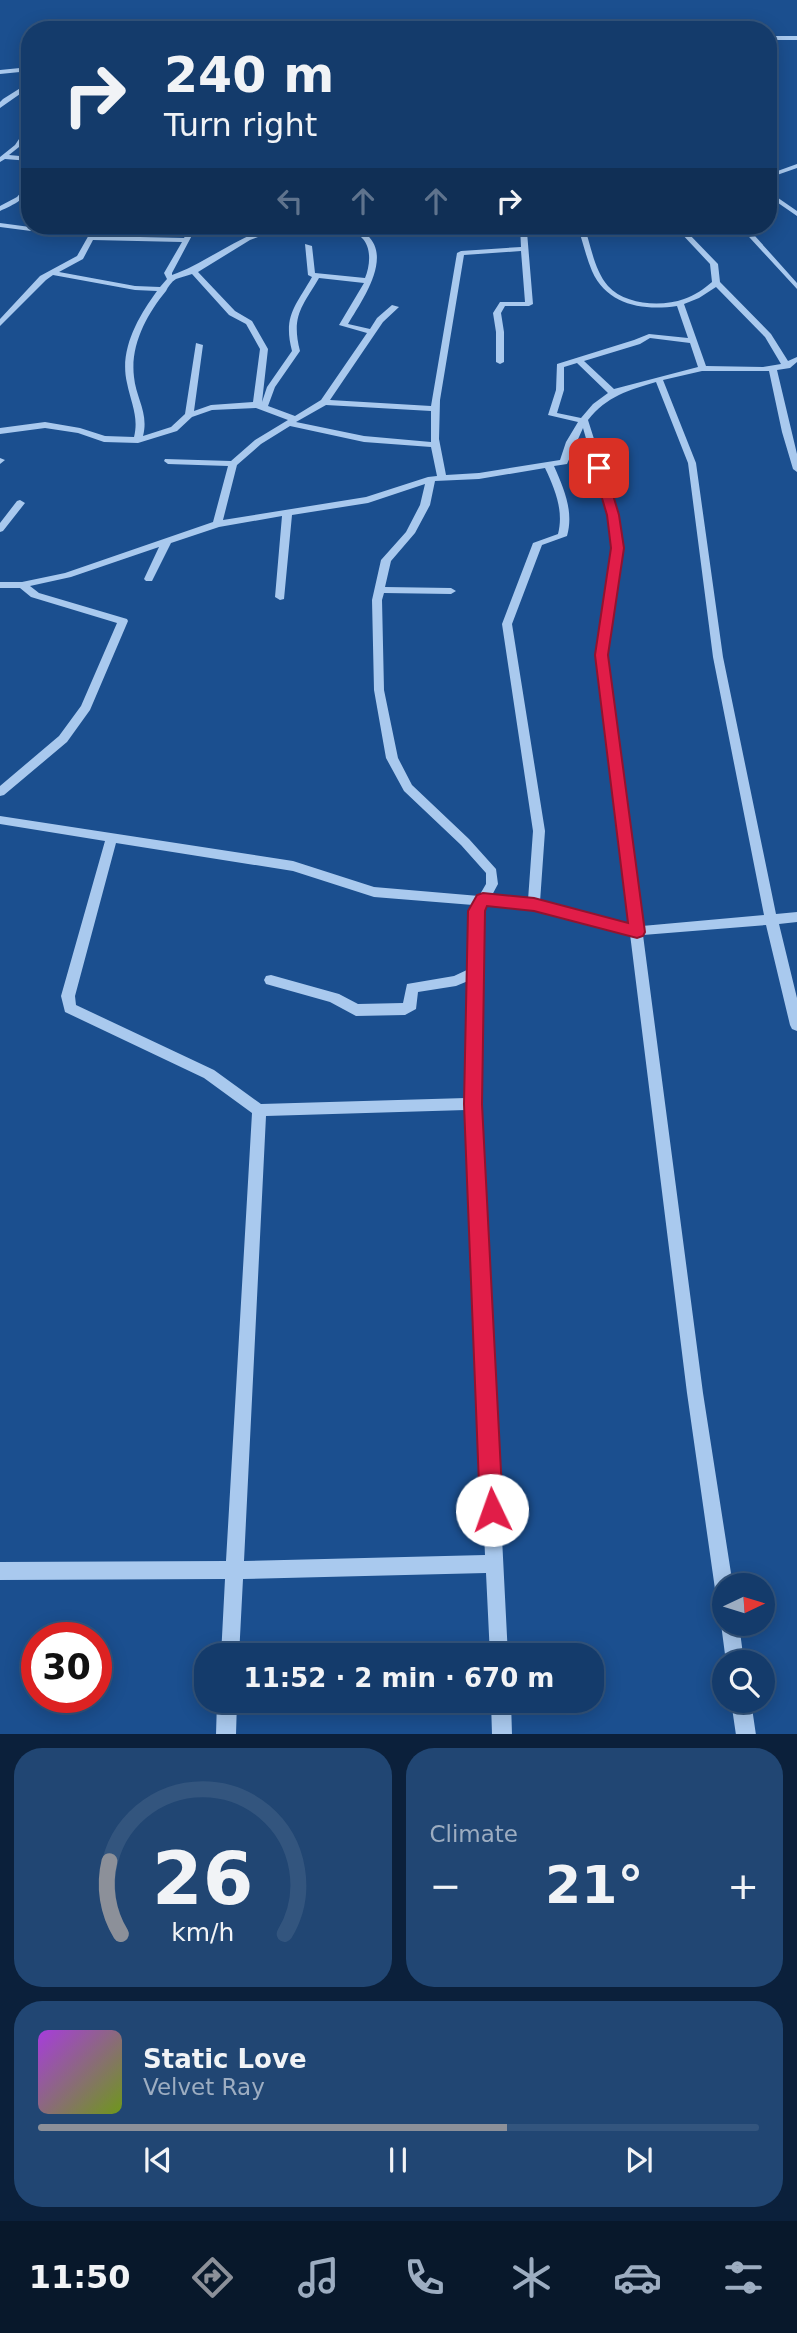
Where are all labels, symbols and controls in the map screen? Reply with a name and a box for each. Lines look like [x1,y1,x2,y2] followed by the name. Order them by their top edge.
[164,47,334,104] text: 240 m
[49,49,140,140] icon: right
[164,106,317,144] text: Turn right
[271,182,309,220] icon: left
[344,182,382,220] icon: ahead
[417,182,455,220] icon: ahead
[490,182,528,220] icon: right
[569,438,629,498] pin
[580,449,618,487] icon: arrive
[455,1473,529,1547] position arrow
[712,1573,775,1636] north arrow
[712,1573,775,1713] map controls
[21,1622,112,1713] speed limit sign: 30
[712,1650,775,1713] button: search
[244,1663,554,1693] text: 11:52 · 2 min · 670 m
[430,1821,518,1847] text: Climate
[152,1836,253,1921] text: 26
[545,1855,643,1915] text: 21°
[430,1864,461,1908] text: −
[727,1864,759,1908] text: +
[171,1917,234,1946] text: km/h
[143,2044,307,2074] text: Static Love
[143,2074,265,2100] text: Velvet Ray
[139,2141,177,2179] icon: previous
[379,2141,417,2179] icon: pause
[620,2141,658,2179] icon: next
[188,2253,237,2302] icon: directions
[294,2253,343,2302] icon: music
[400,2253,449,2302] icon: phone
[507,2253,556,2302] icon: climate
[613,2253,662,2302] icon: car
[719,2253,768,2302] icon: filters
[29,2258,131,2296] text: 11:50

